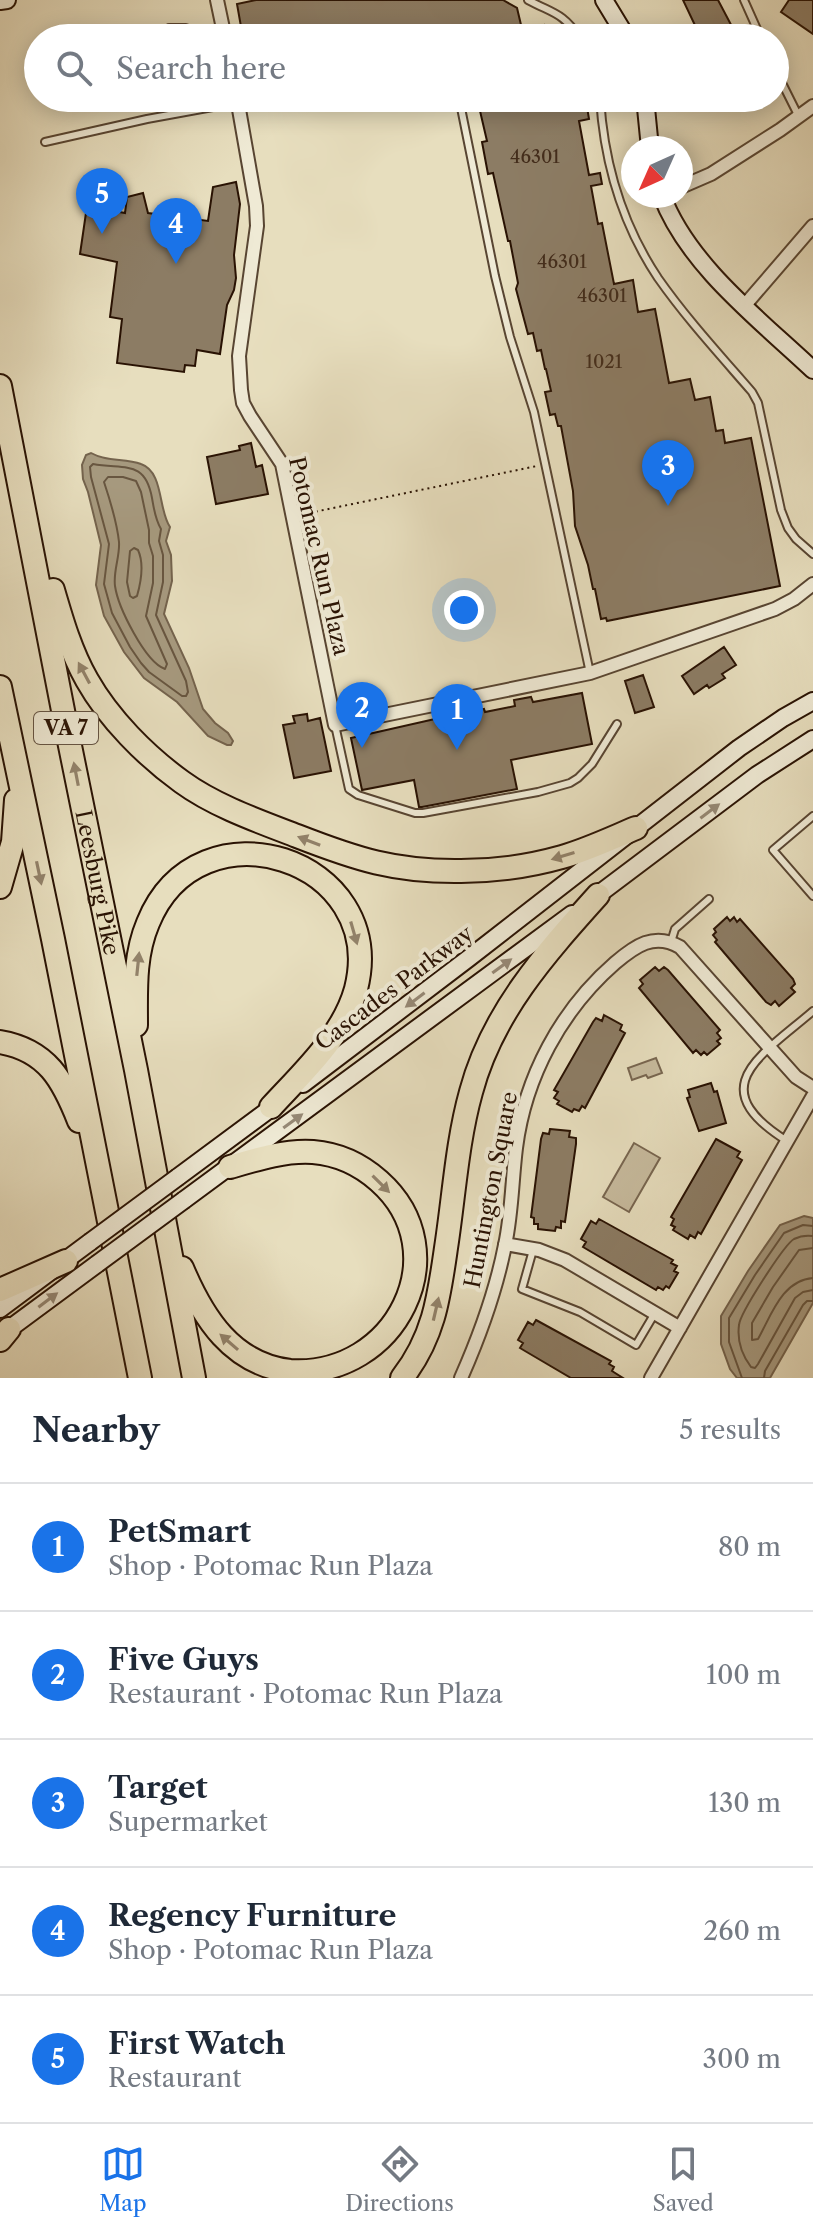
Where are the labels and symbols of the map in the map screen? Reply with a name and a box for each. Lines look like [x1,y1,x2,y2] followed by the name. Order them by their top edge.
[621,136,693,208] north arrow
[510,146,560,168] house number: 46301
[76,168,128,234] pin: 5
[150,198,202,264] pin: 4
[537,251,587,273] house number: 46301
[577,285,627,307] house number: 46301
[586,351,623,373] house number: 1021
[642,440,694,506] pin: 3
[283,454,355,658] street label: Potomac Run Plaza
[444,590,484,630] your location
[77,662,91,684] one-way arrow
[336,682,388,748] pin: 2
[431,684,483,750] pin: 1
[34,712,98,744] road number: VA 7
[69,761,81,786] one-way arrow
[700,803,720,819] one-way arrow
[70,807,126,957] street label: Leesburg Pike
[297,834,321,847] one-way arrow
[550,850,574,863] one-way arrow
[33,861,46,886] one-way arrow
[310,919,479,1056] street label: Cascades Parkway
[348,921,361,945] one-way arrow
[131,951,144,976] one-way arrow
[492,959,512,975] one-way arrow
[405,991,425,1007] one-way arrow
[459,1090,523,1290] street label: Huntington Square
[282,1113,304,1129] one-way arrow
[372,1174,390,1193] one-way arrow
[38,1293,58,1309] one-way arrow
[430,1296,443,1321] one-way arrow
[220,1334,240,1351] one-way arrow

